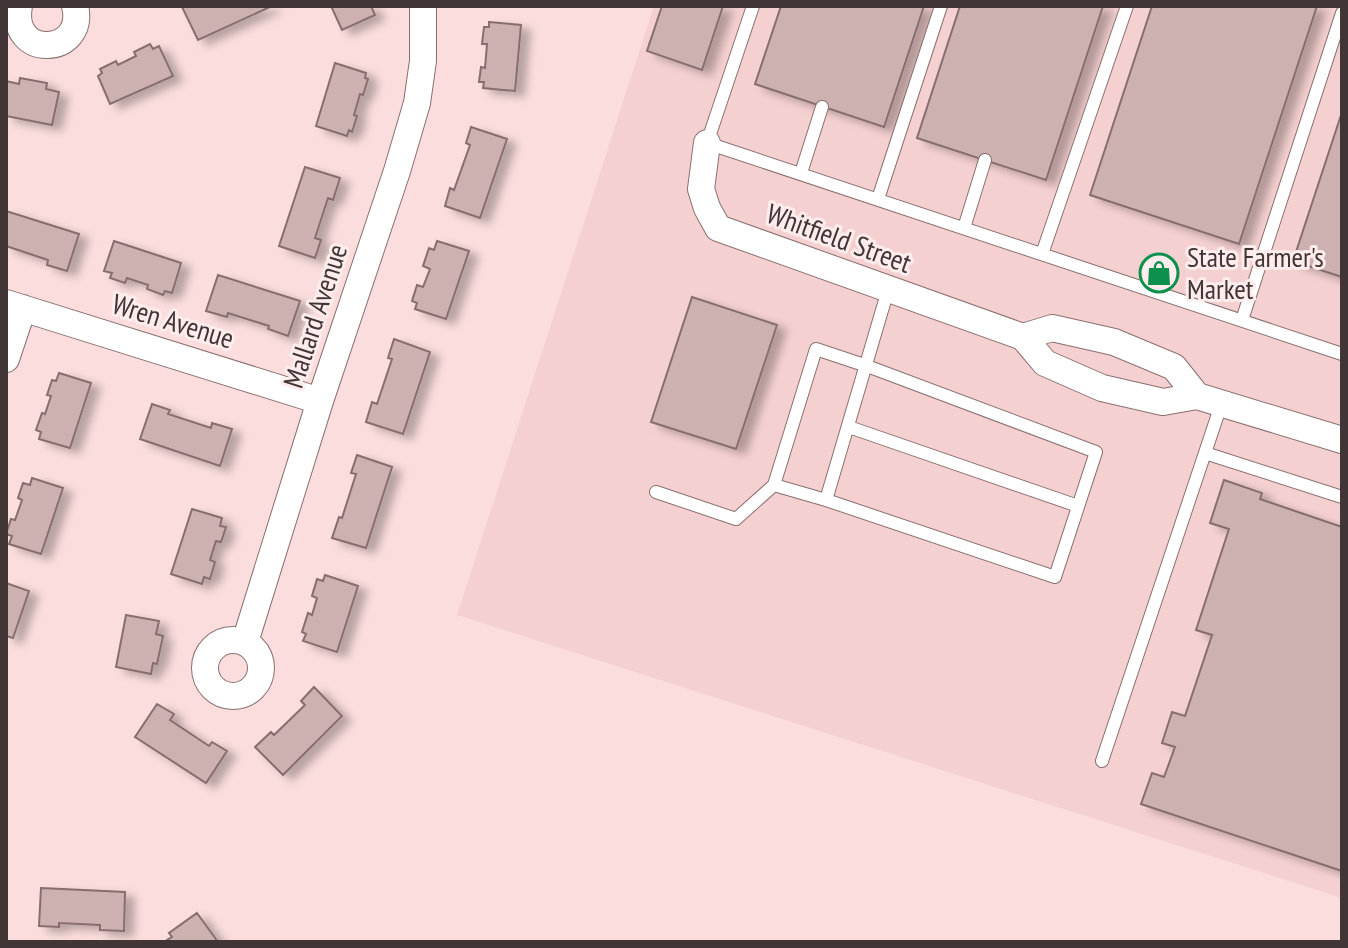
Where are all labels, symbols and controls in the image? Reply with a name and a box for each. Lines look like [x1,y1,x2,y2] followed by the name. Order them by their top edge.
[762,194,917,281] street label: Whitfield Street
[1187,238,1324,307] place label: State Farmer's Market
[274,239,355,392] street label: Mallard Avenue
[1138,252,1180,294] shop icon: State Farmer's Market
[108,284,239,357] street label: Wren Avenue

